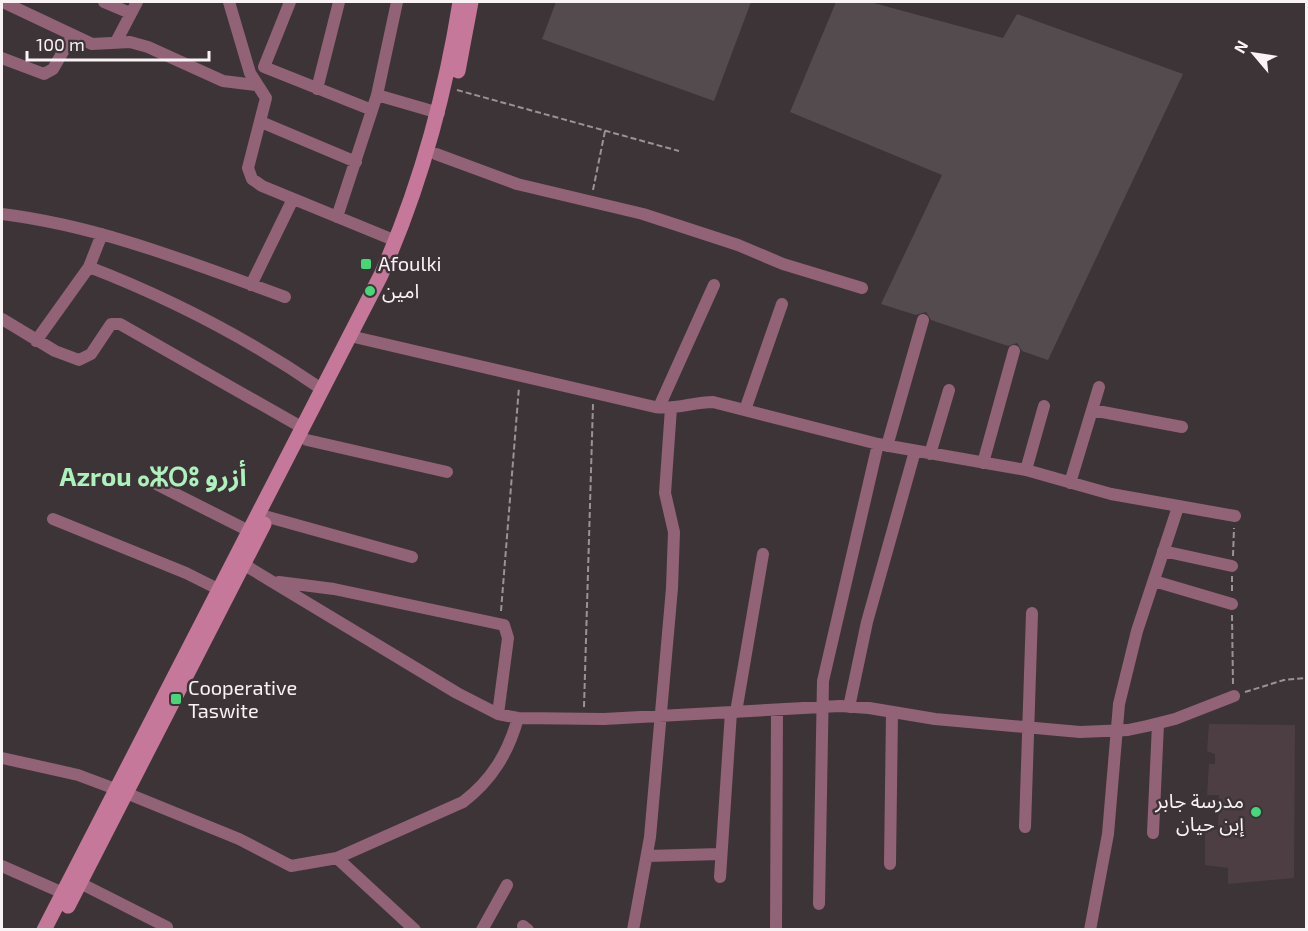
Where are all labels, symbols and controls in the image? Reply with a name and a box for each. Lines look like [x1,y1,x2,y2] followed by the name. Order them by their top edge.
[27,24,208,62] scale bar
[1224,24,1284,84] north arrow
[36,33,85,55] text: 100 m
[1229,37,1252,56] text: N
[378,251,442,275] place label: Afoulki
[359,257,373,271] marker: Afoulki
[382,278,419,303] place label: امين
[363,284,377,298] marker: امين
[59,460,247,492] district label: Azrou ⴰⵣⵔⵓ أزرو
[188,675,297,722] place label: Cooperative Taswite
[169,692,183,706] marker: Cooperative Taswite
[1154,788,1245,837] place label: مدرسة جابر إبن حيان
[1249,805,1263,819] marker: مدرسة جابر إبن حيان

